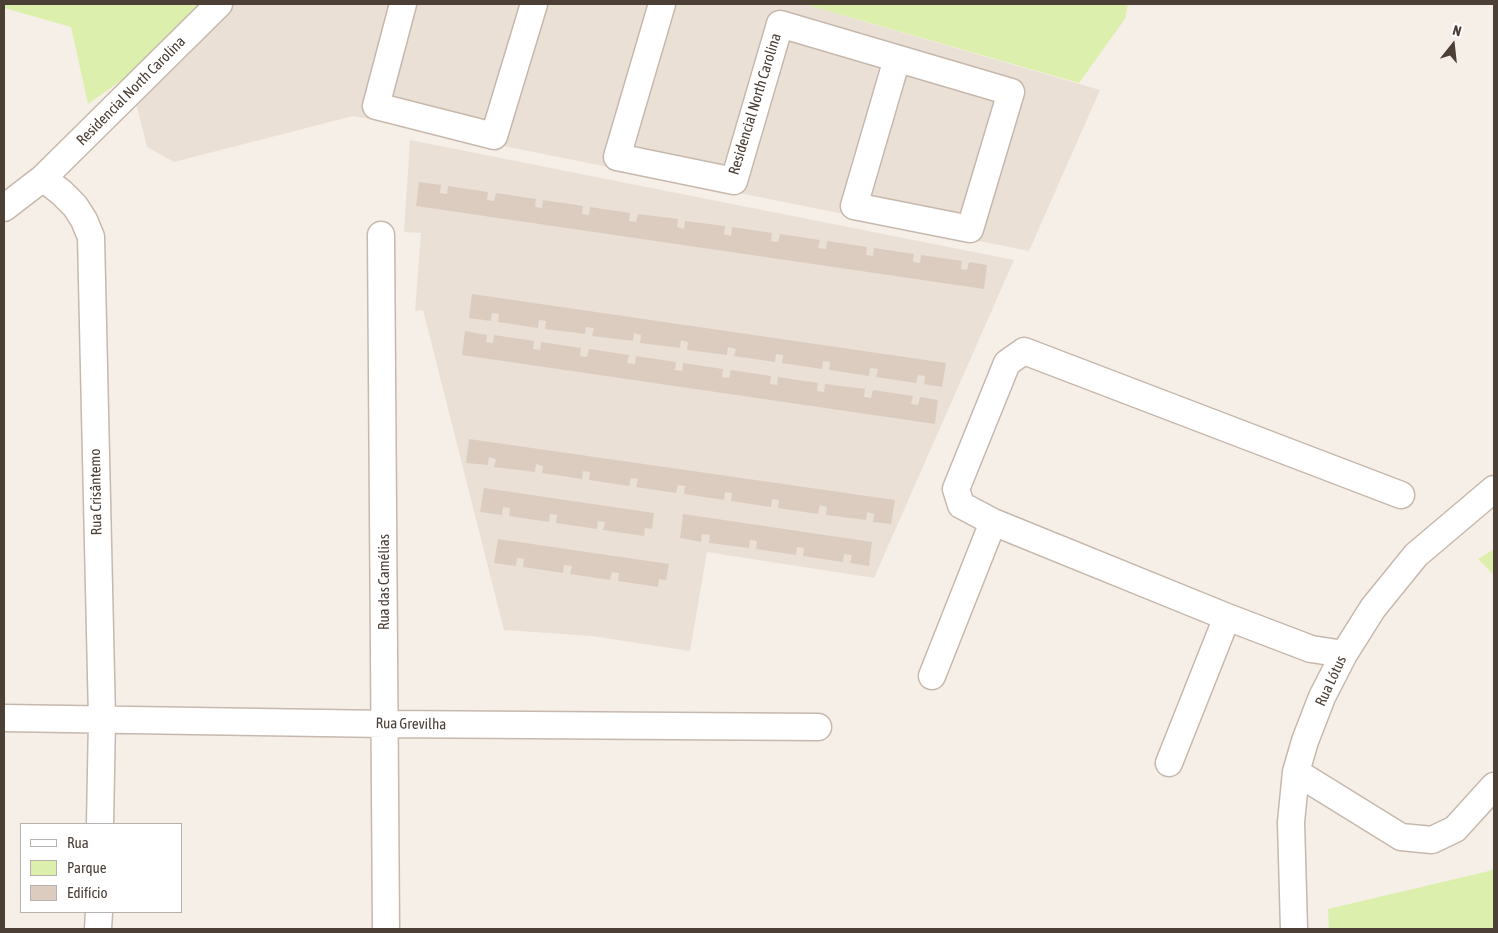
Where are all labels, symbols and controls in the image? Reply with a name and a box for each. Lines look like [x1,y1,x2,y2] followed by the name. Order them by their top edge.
[1428,20,1478,70] north arrow
[1451,22,1463,39] text: N
[725,31,785,177] street label: Residencial North Carolina
[73,33,189,149] street label: Residencial North Carolina
[86,448,106,536] street label: Rua Crisântemo
[375,534,393,630] street label: Rua das Camélias
[1312,653,1350,709] street label: Rua Lótus
[376,714,446,734] street label: Rua Grevilha
[20,823,182,913] legend
[67,834,89,851] text: Rua
[67,859,107,876] text: Parque
[67,884,108,901] text: Edifício

